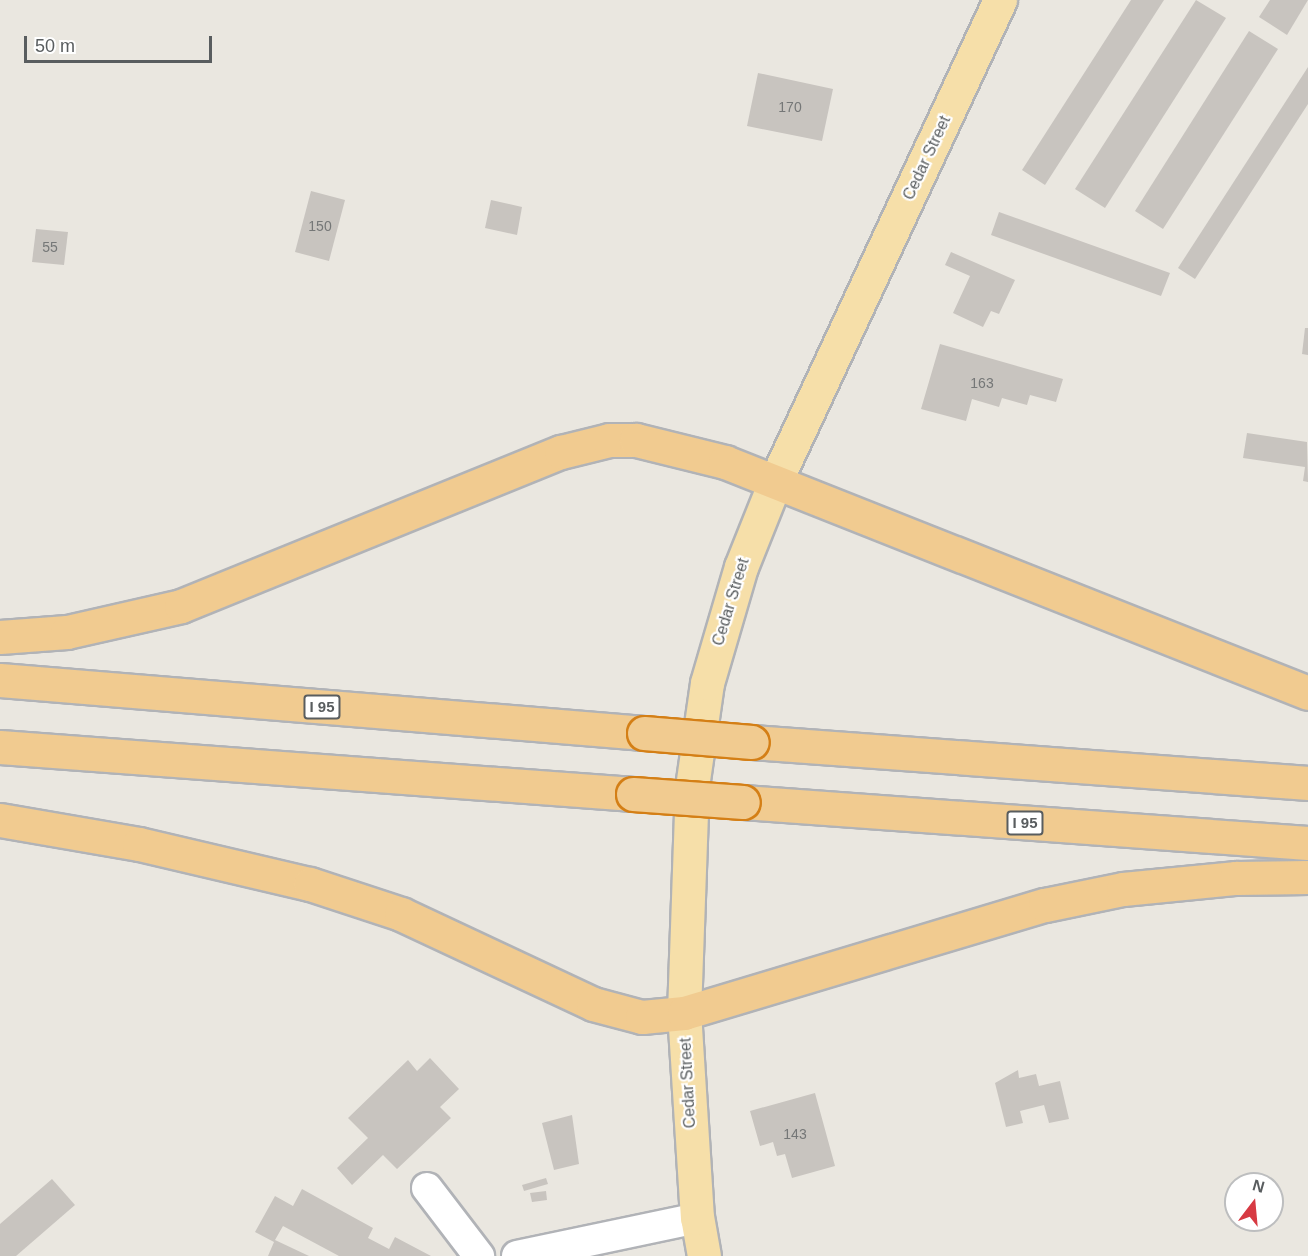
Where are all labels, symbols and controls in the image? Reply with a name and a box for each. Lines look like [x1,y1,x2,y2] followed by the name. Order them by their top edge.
[27,24,214,62] scale bar
[35,36,75,56] text: 50 m
[778,99,802,115] house number: 170
[899,113,955,203] street label: Cedar Street
[308,218,332,234] house number: 150
[42,239,58,255] house number: 55
[970,375,994,391] house number: 163
[709,556,753,648] street label: Cedar Street
[302,695,342,719] road number: I 95
[1006,811,1044,835] road number: I 95
[676,1037,700,1129] street label: Cedar Street
[783,1126,807,1142] house number: 143
[1224,1172,1284,1232] north arrow
[1251,1176,1266,1196] text: N

